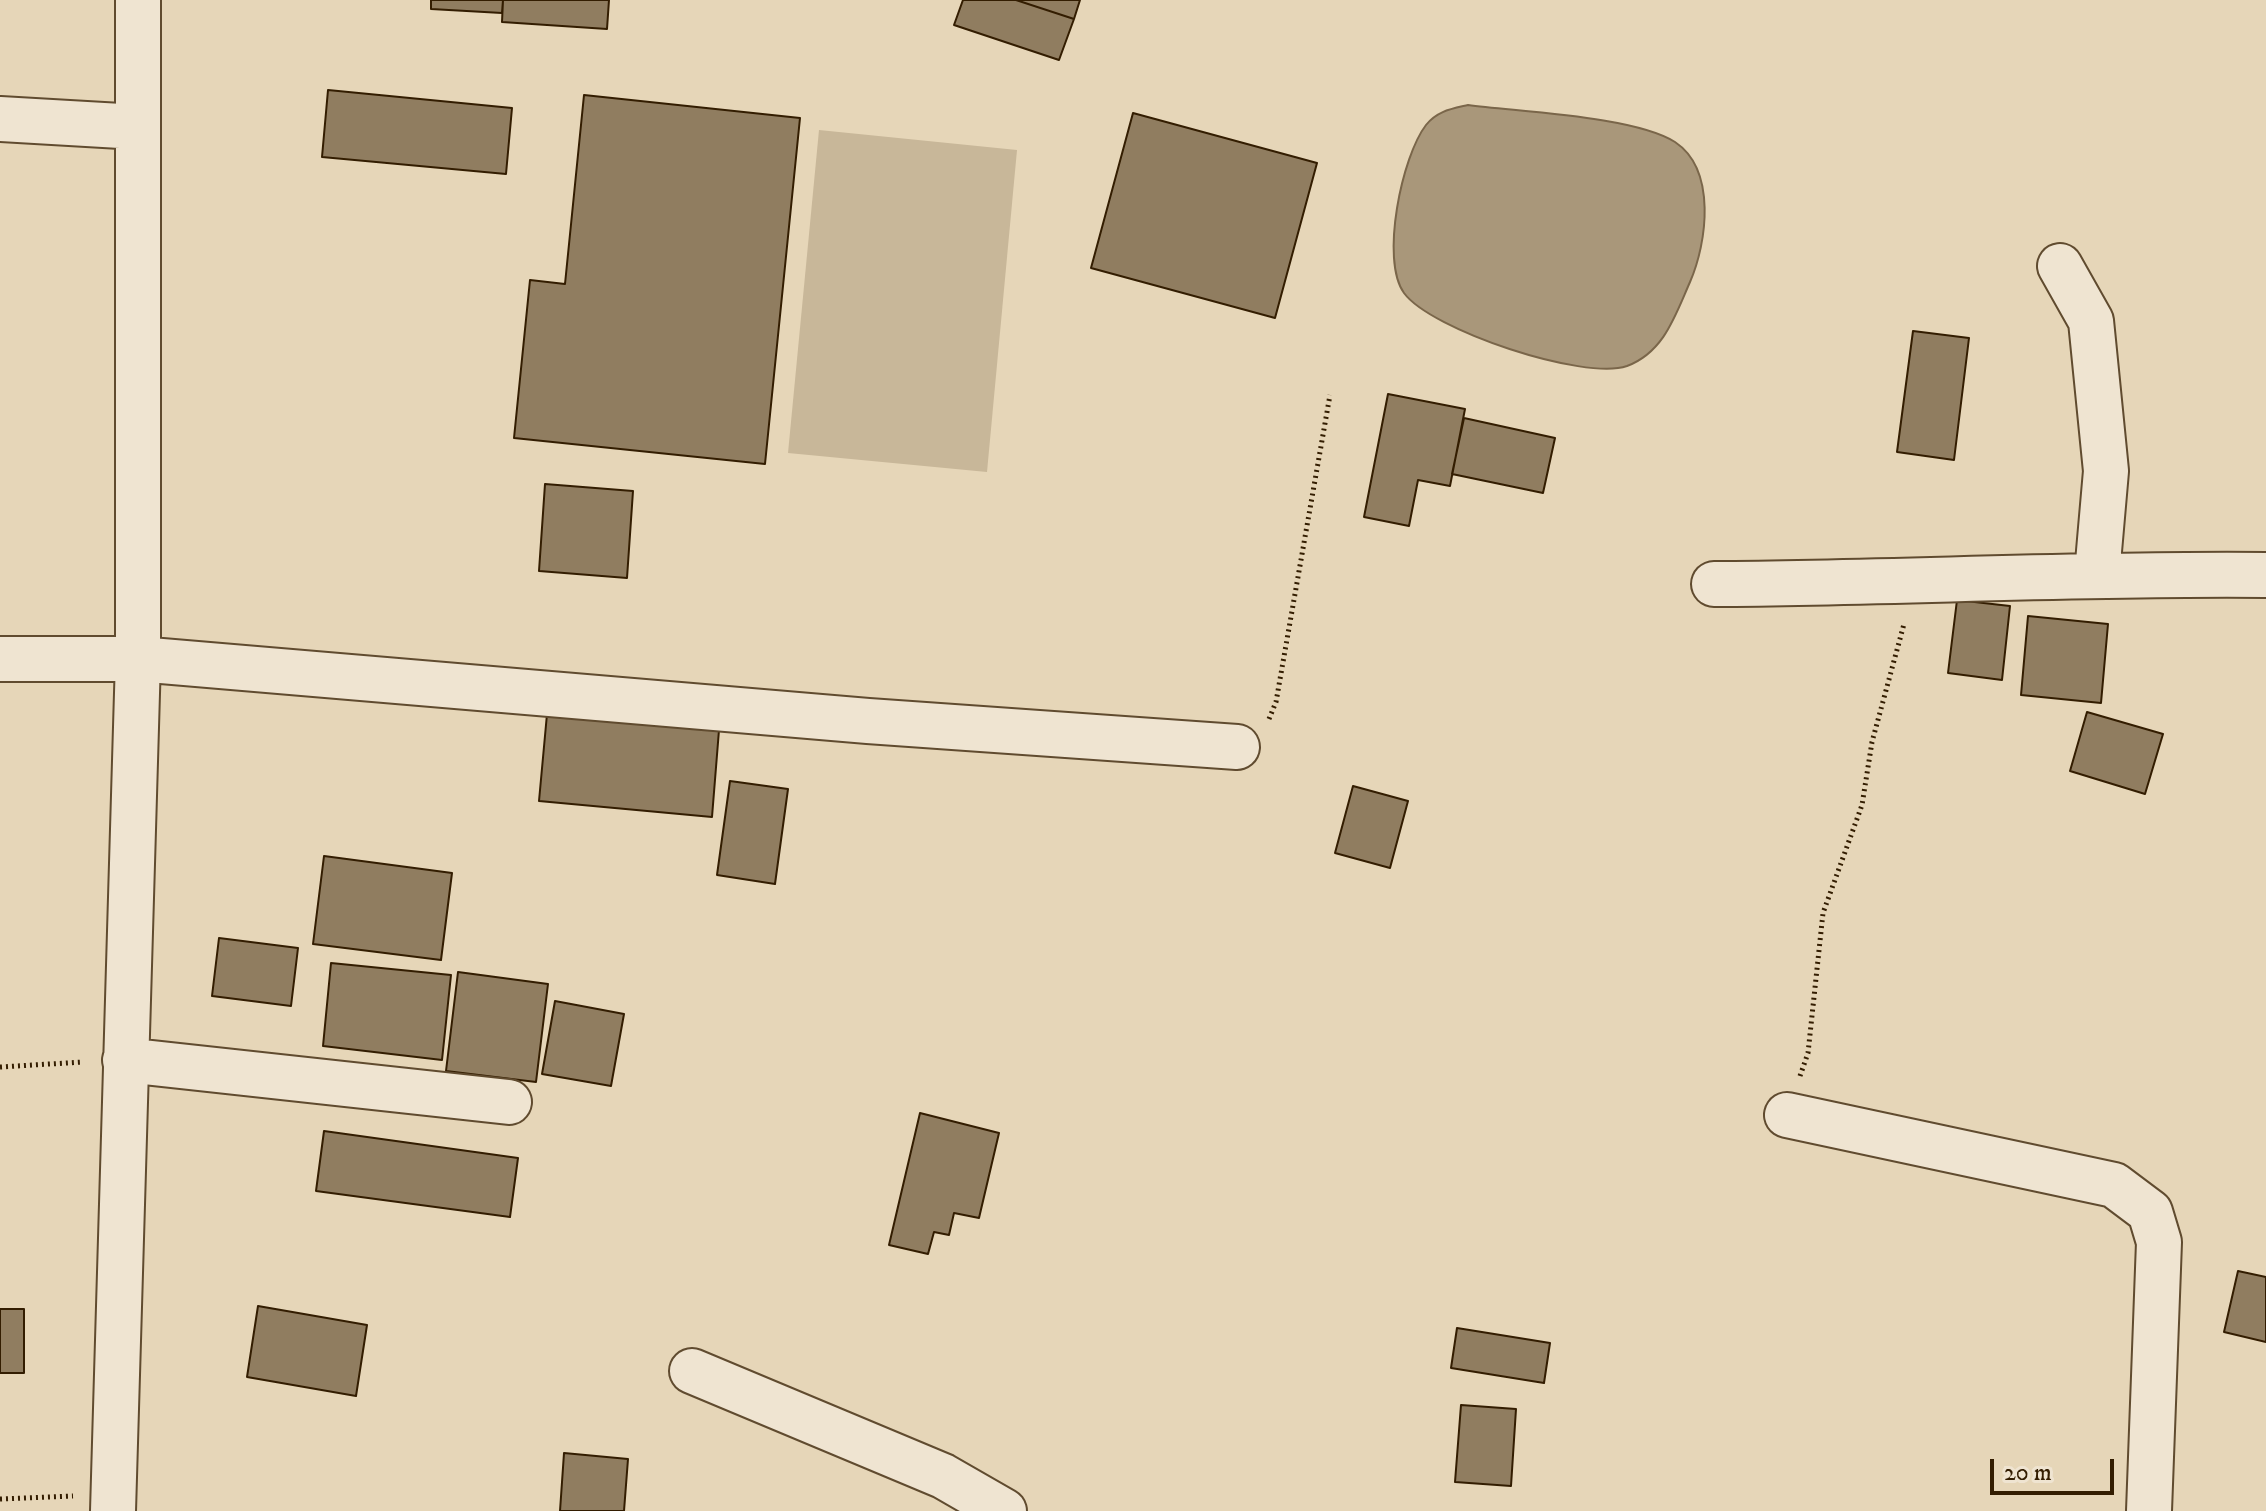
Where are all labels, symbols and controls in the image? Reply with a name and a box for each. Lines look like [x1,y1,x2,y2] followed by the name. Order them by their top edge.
[1994,1443,2118,1493] scale bar
[2004,1458,2052,1488] text: 20 m

